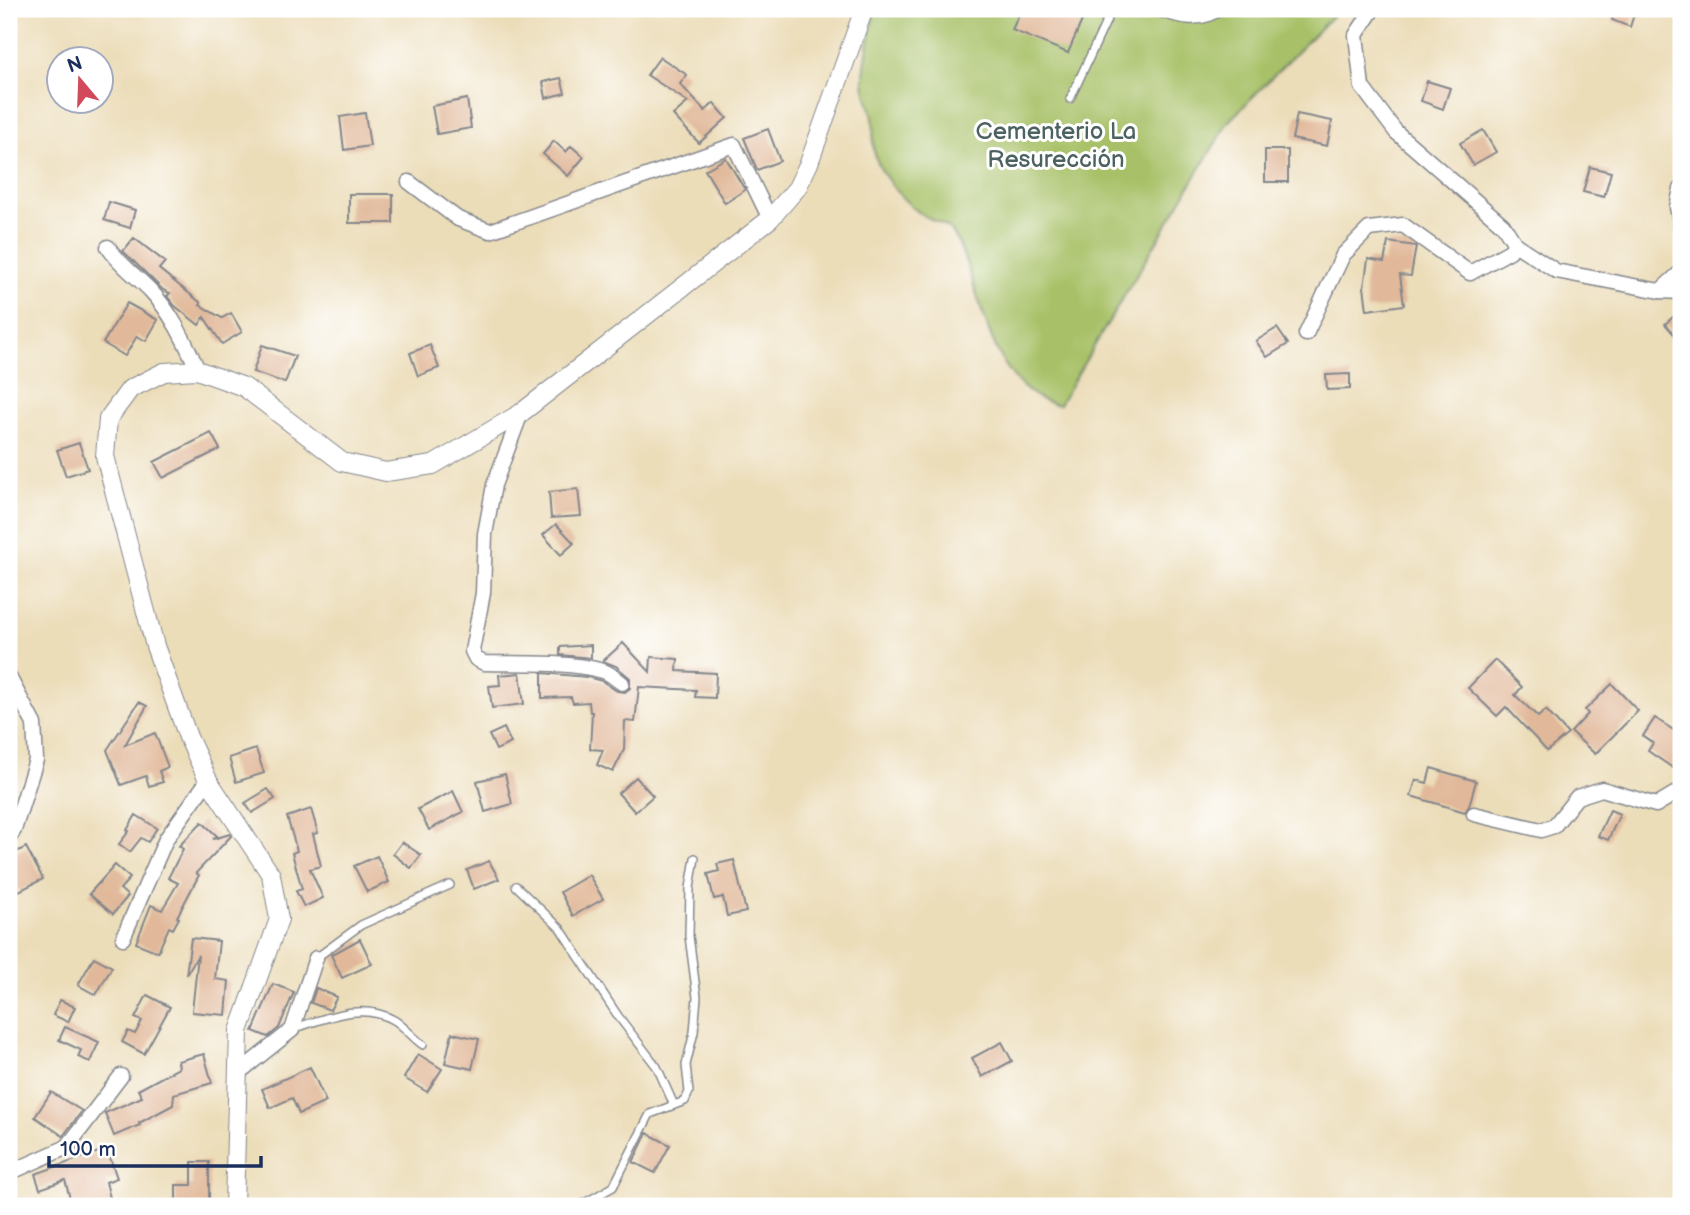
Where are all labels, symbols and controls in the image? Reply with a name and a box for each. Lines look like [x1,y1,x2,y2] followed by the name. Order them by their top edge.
[46,46,116,116] north arrow
[64,52,85,79] text: N
[976,117,1136,174] park label: Cementerio La Resurección
[49,1124,261,1168] scale bar
[60,1137,116,1162] text: 100 m

